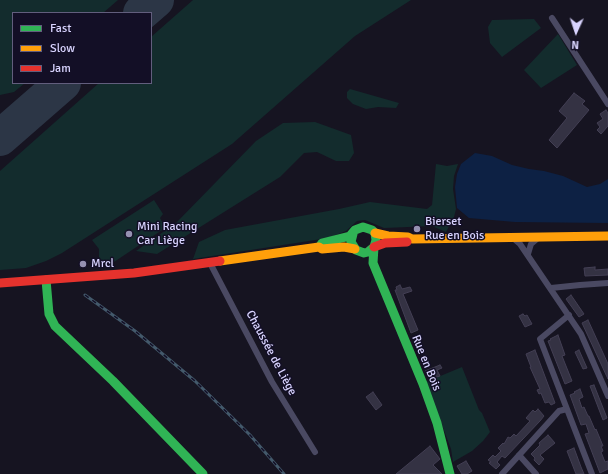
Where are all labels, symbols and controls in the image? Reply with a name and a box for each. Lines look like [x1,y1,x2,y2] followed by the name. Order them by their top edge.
[12,12,152,84] legend
[556,12,596,52] north arrow
[50,21,71,36] text: Fast
[571,38,580,51] text: N
[50,41,75,56] text: Slow
[50,61,71,76] text: Jam
[425,215,484,243] place label: Bierset Rue en Bois
[137,220,197,248] place label: Mini Racing Car Liège
[412,224,422,234] marker: Bierset Rue en Bois
[124,229,134,239] marker: Mini Racing Car Liège
[91,257,114,271] place label: Mrcl
[78,259,88,269] marker: Mrcl
[243,308,299,398] street label: Chaussée de Liège
[408,333,444,393] street label: Rue en Bois

